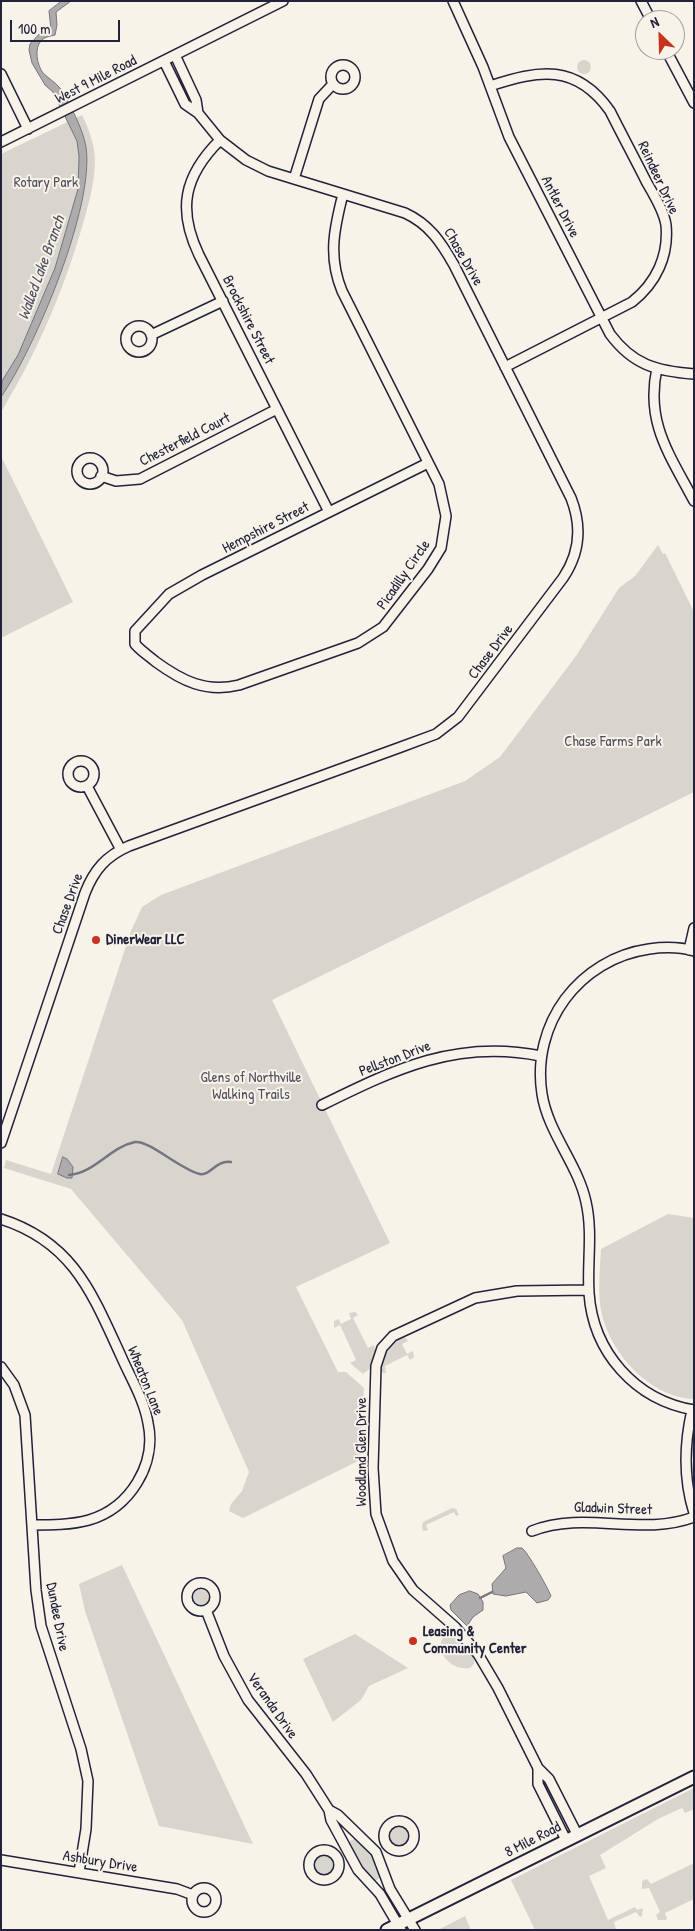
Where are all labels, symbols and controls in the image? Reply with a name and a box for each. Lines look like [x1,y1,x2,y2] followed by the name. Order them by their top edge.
[12,10,122,42] scale bar
[635,10,685,60] north arrow
[647,12,661,32] text: N
[18,18,51,39] text: 100 m
[52,52,140,108] street label: West 9 Mile Road
[633,139,683,217] street label: Reindeer Drive
[537,173,583,241] street label: Antler Drive
[14,174,78,192] park label: Rotary Park
[14,214,70,322] water label: Walled Lake Branch
[439,225,487,289] street label: Chase Drive
[218,273,278,367] street label: Brockshire Street
[137,409,233,471] street label: Chesterfield Court
[220,498,312,558] street label: Hempshire Street
[373,537,435,613] street label: Picadilly Circle
[465,621,517,683] street label: Chase Drive
[564,733,662,751] park label: Chase Farms Park
[49,871,87,937] street label: Chase Drive
[106,931,185,949] place label: DinerWear LLC
[90,934,102,946] marker: DinerWear LLC
[357,1037,433,1081] street label: Pellston Drive
[200,1069,302,1104] park label: Glens of Northville Walking Trails
[123,1344,167,1418] street label: Wheaton Lane
[353,1398,371,1506] street label: Woodland Glen Drive
[574,1499,652,1519] street label: Gladwin Street
[42,1581,72,1653] street label: Dundee Drive
[423,1623,527,1658] place label: Leasing & Community Center
[407,1635,419,1647] marker: Leasing & Community Center
[243,1670,301,1742] street label: Veranda Drive
[502,1818,564,1862] street label: 8 Mile Road
[61,1847,139,1877] street label: Ashbury Drive

